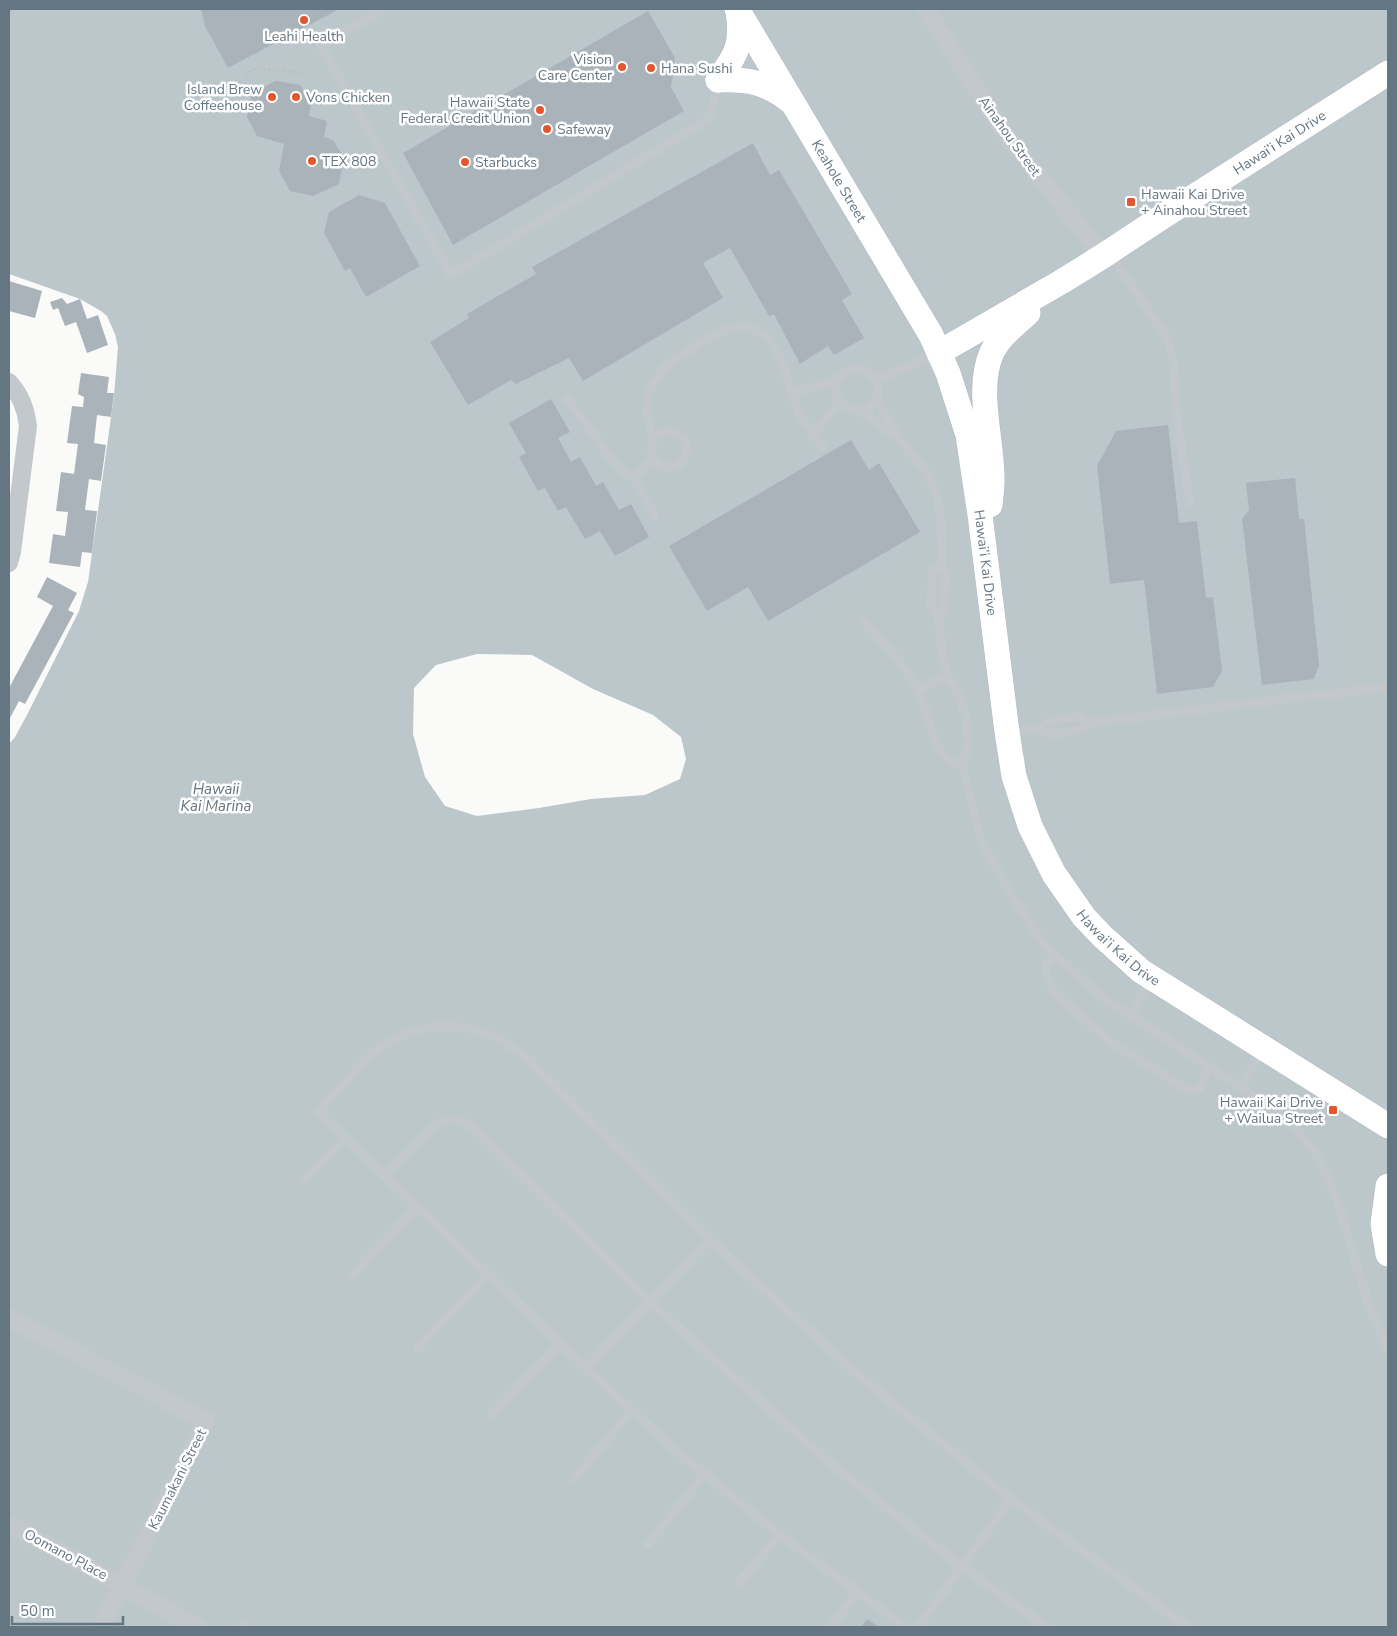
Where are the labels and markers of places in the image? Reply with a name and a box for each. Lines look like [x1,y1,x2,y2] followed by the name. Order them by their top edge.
[298,14,310,26] marker: Leahi Health
[264,27,344,46] place label: Leahi Health
[538,50,612,85] place label: Vision Care Center
[661,59,732,78] place label: Hana Sushi
[616,61,628,73] marker: Vision Care Center
[645,62,657,74] marker: Hana Sushi
[184,80,262,115] place label: Island Brew Coffeehouse
[305,88,390,107] place label: Vons Chicken
[266,91,278,103] marker: Island Brew Coffeehouse
[290,91,302,103] marker: Vons Chicken
[401,93,530,128] place label: Hawaii State Federal Credit Union
[534,104,546,116] marker: Hawaii State Federal Credit Union
[557,120,612,139] place label: Safeway
[541,123,553,135] marker: Safeway
[322,152,376,171] place label: TEX 808
[475,153,537,172] place label: Starbucks
[306,155,318,167] marker: TEX 808
[459,156,471,168] marker: Starbucks
[1141,185,1247,220] place label: Hawaii Kai Drive + Ainahou Street
[1125,196,1137,208] marker: Hawaii Kai Drive + Ainahou Street
[1220,1093,1323,1128] place label: Hawaii Kai Drive + Wailua Street
[1327,1104,1339,1116] marker: Hawaii Kai Drive + Wailua Street

